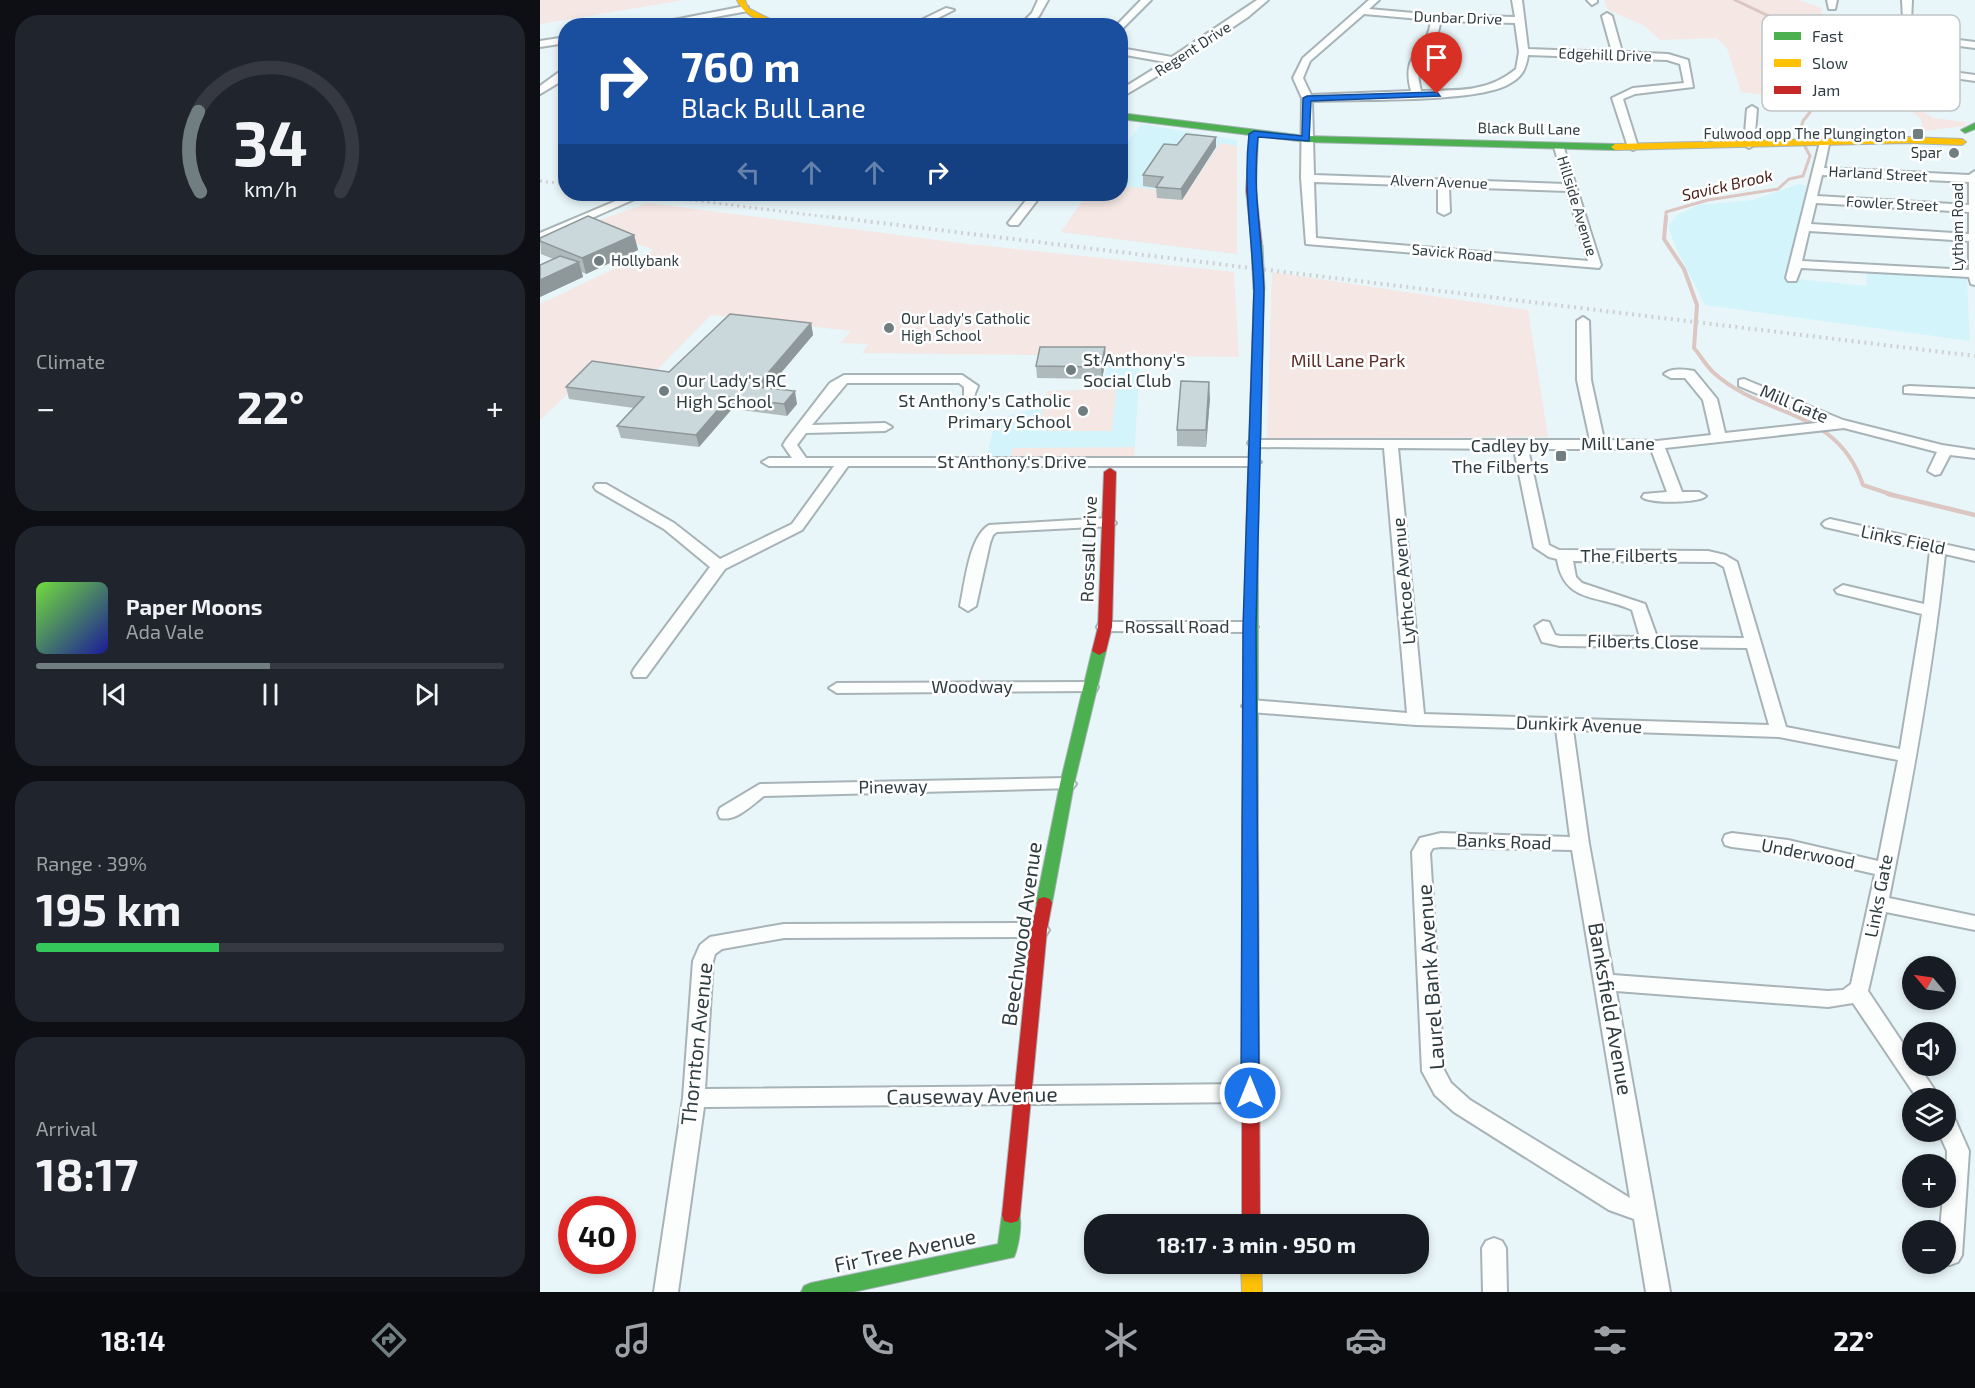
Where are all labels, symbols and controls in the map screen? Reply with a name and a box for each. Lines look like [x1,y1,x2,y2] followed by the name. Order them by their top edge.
[1413,6,1503,28] street label: Dunbar Drive
[1762,15,1960,111] legend
[1151,17,1234,79] street label: Regent Drive
[1812,26,1843,45] text: Fast
[1411,32,1462,94] pin
[681,40,801,90] text: 760 m
[1420,41,1453,74] icon: arrive
[582,42,660,120] icon: right
[1558,43,1652,65] street label: Edgehill Drive
[1812,53,1848,72] text: Slow
[1812,80,1840,99] text: Jam
[681,91,866,123] text: Black Bull Lane
[232,104,308,179] text: 34
[1478,118,1580,138] street label: Black Bull Lane
[1704,124,1906,142] place label: Fulwood opp The Plungington
[1911,127,1925,141] marker: Fulwood opp The Plungington
[1911,143,1942,161] place label: Spar
[1947,146,1961,160] marker: Spar
[1554,153,1602,258] street label: Hillside Avenue
[732,156,765,189] icon: left
[795,156,828,189] icon: ahead
[858,156,891,189] icon: ahead
[921,156,954,189] icon: right
[1828,161,1928,185] street label: Harland Street
[1680,165,1774,204] water label: Savick Brook
[1390,170,1488,192] street label: Alvern Avenue
[243,177,297,202] text: km/h
[1948,183,1966,271] street label: Lytham Road
[1846,192,1939,214] street label: Fowler Street
[1411,240,1493,265] street label: Savick Road
[611,251,680,269] place label: Hollybank
[592,254,606,268] marker: Hollybank
[901,309,1030,344] place label: Our Lady's Catholic High School
[882,321,896,335] marker: Our Lady's Catholic High School
[1083,348,1186,391] place label: St Anthony's Social Club
[36,349,105,373] text: Climate
[1291,349,1405,371] park label: Mill Lane Park
[1064,363,1078,377] marker: St Anthony's Social Club
[676,369,786,412] place label: Our Lady's RC High School
[237,379,304,433] text: 22°
[1757,379,1832,427] street label: Mill Gate
[657,384,671,398] marker: Our Lady's RC High School
[36,387,55,427] text: −
[486,387,504,427] text: +
[898,389,1072,432] place label: St Anthony's Catholic Primary School
[1076,404,1090,418] marker: St Anthony's Catholic Primary School
[1581,432,1655,454] street label: Mill Lane
[1452,434,1549,477] place label: Cadley by The Filberts
[1554,449,1568,463] marker: Cadley by The Filberts
[937,450,1087,472] street label: St Anthony's Drive
[1075,495,1101,603] street label: Rossall Drive
[1386,517,1420,645] street label: Lythcoe Avenue
[1859,519,1948,559] street label: Links Field
[1580,544,1678,566] street label: The Filberts
[126,593,262,619] text: Paper Moons
[1124,615,1230,637] street label: Rossall Road
[126,619,204,643] text: Ada Vale
[1587,629,1699,653] street label: Filberts Close
[931,675,1013,697] street label: Woodway
[98,678,131,711] icon: previous
[254,678,287,711] icon: pause
[410,678,443,711] icon: next
[1515,711,1643,737] street label: Dunkirk Avenue
[858,774,928,798] street label: Pineway
[1456,828,1552,854] street label: Banks Road
[1759,833,1857,873] street label: Underwood
[995,840,1046,1027] street label: Beechwood Avenue
[36,851,147,875] text: Range · 39%
[1859,852,1897,939] street label: Links Gate
[36,881,181,935] text: 195 km
[1411,884,1448,1071] street label: Laurel Bank Avenue
[1584,920,1639,1097] street label: Banksfield Avenue
[1902,956,1956,1010] north arrow
[1902,956,1956,1274] map controls
[675,961,716,1127] street label: Thornton Avenue
[1902,1022,1956,1076] button: sound
[1218,1061,1282,1125] position arrow
[886,1081,1058,1108] street label: Causeway Avenue
[1902,1088,1956,1142] button: layers
[36,1116,97,1140] text: Arrival
[36,1146,138,1200] text: 18:17
[1902,1154,1956,1208] button: +
[558,1196,636,1274] speed limit sign: 40
[1902,1220,1956,1274] button: −
[832,1222,978,1277] street label: Fir Tree Avenue
[1157,1231,1356,1257] text: 18:17 · 3 min · 950 m
[368,1319,410,1361] icon: directions
[612,1319,654,1361] icon: music
[856,1319,898,1361] icon: phone
[1100,1319,1142,1361] icon: climate
[1345,1319,1387,1361] icon: car
[1589,1319,1631,1361] icon: filters
[101,1324,165,1356] text: 18:14
[1833,1324,1874,1356] text: 22°

